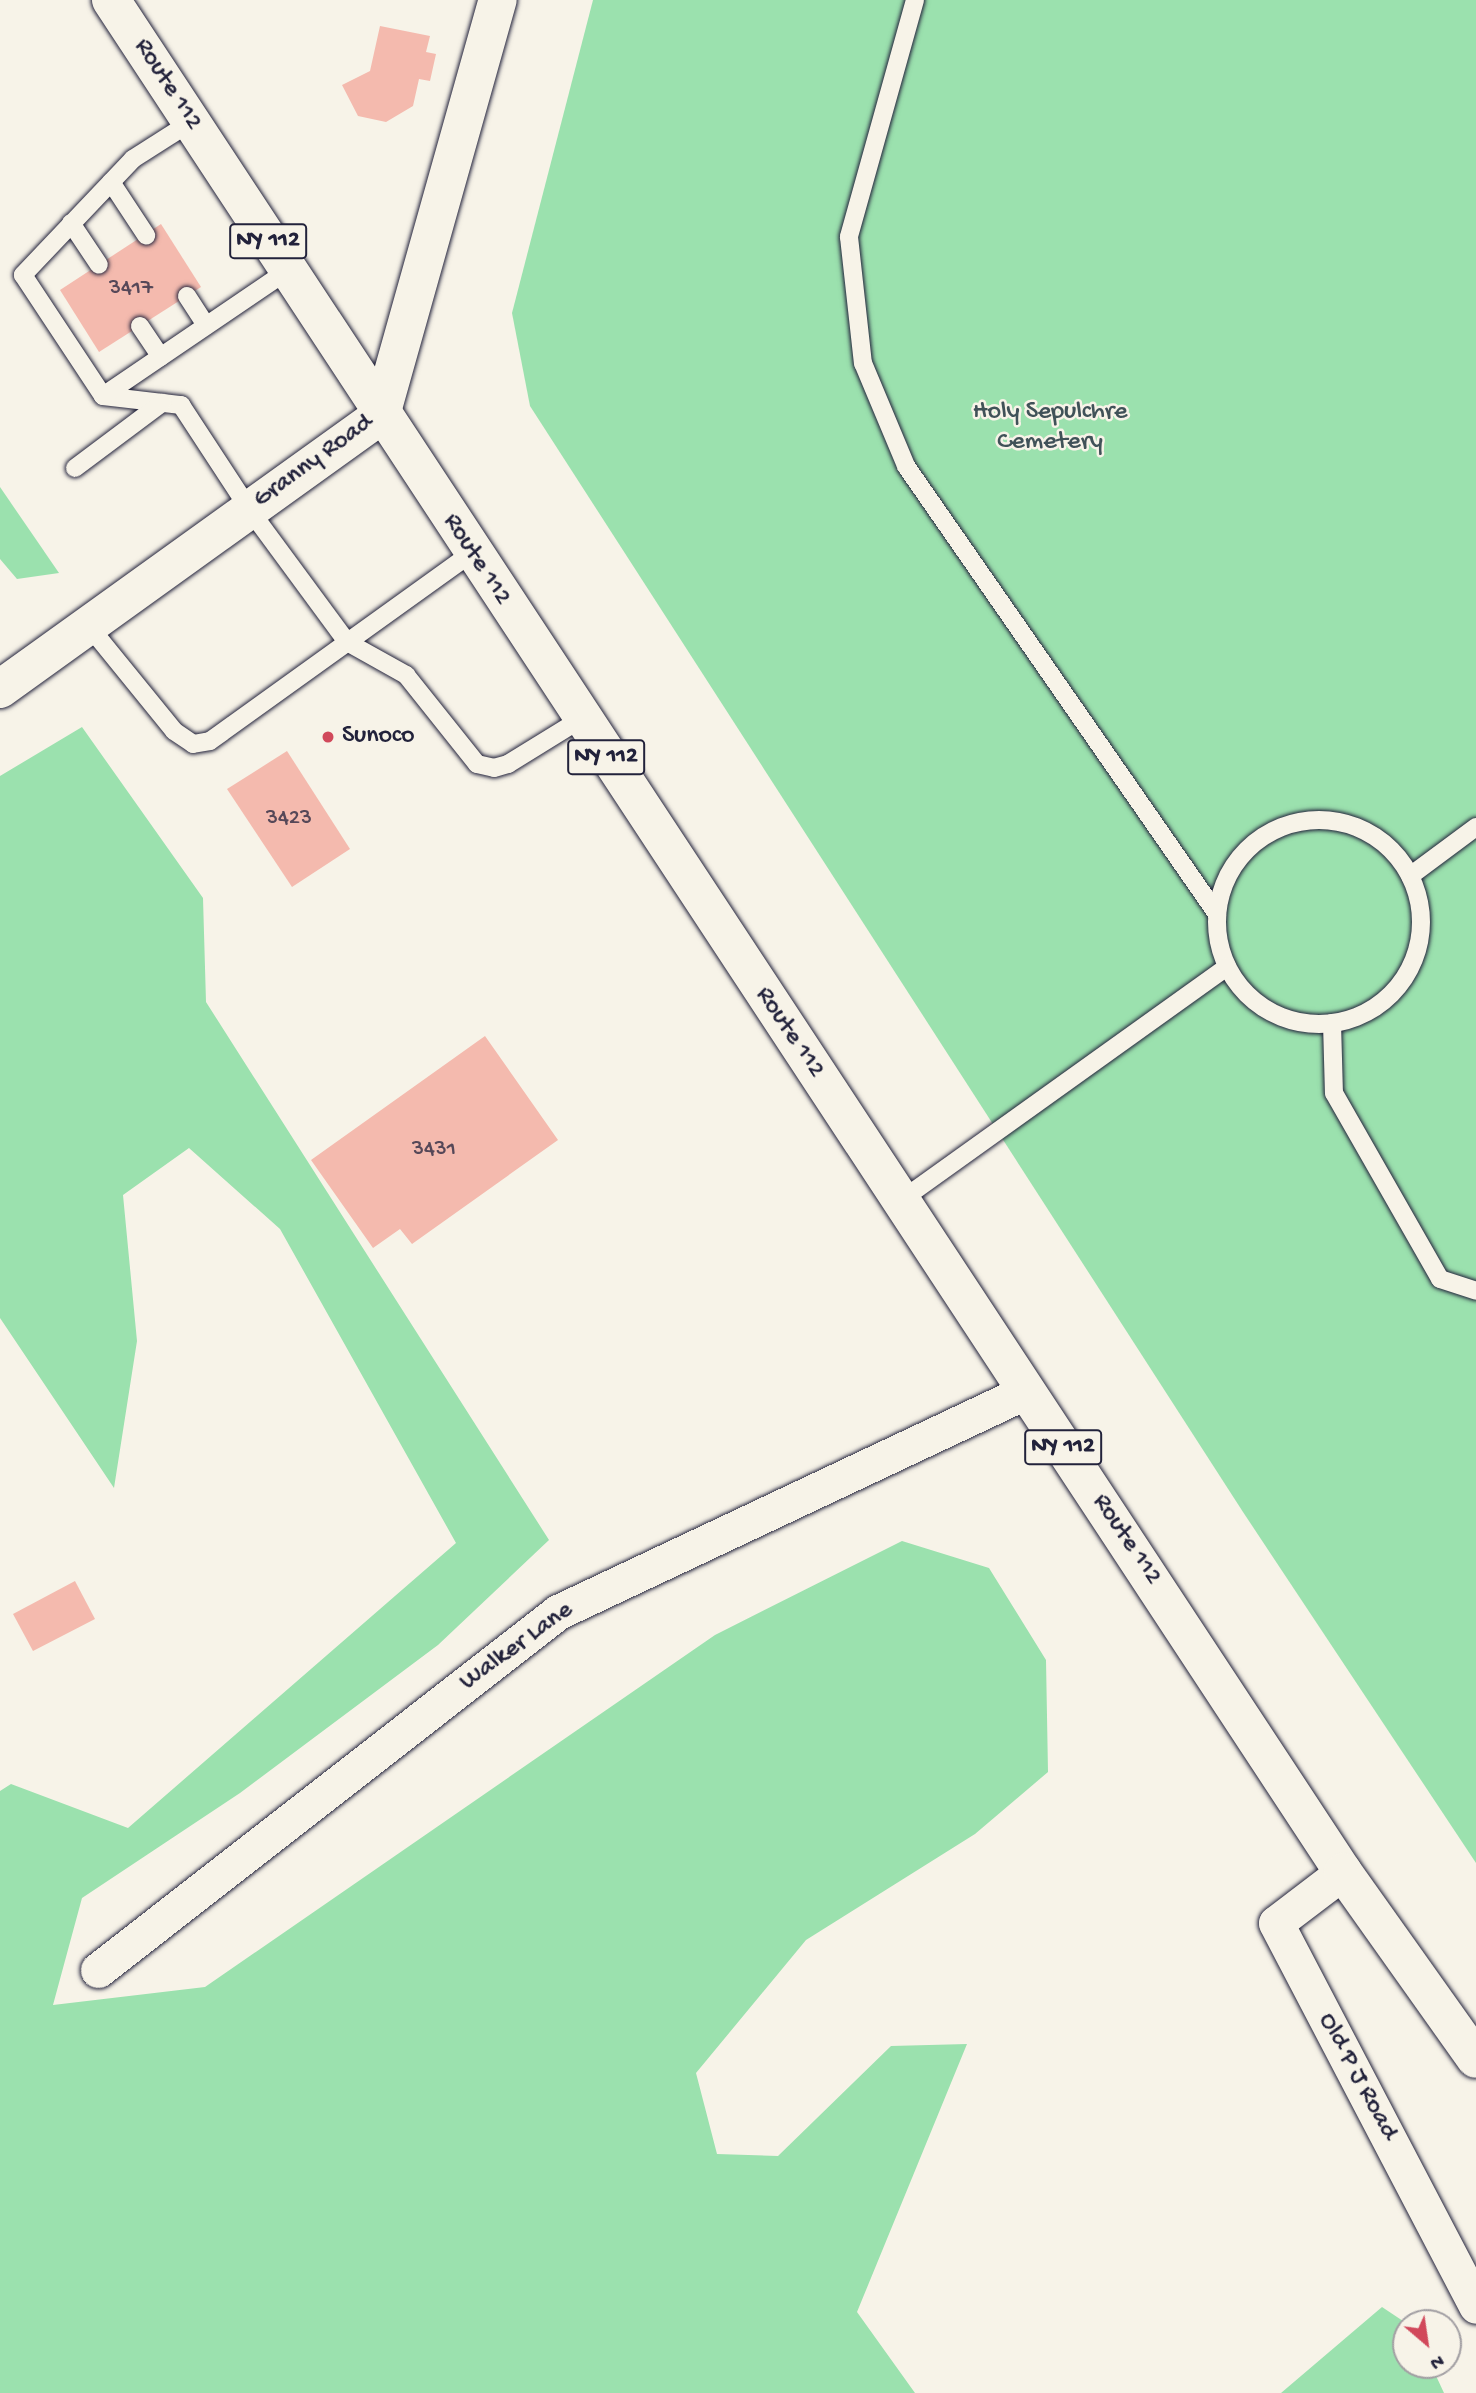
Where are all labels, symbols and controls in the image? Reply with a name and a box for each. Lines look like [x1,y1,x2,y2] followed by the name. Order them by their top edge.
[126,33,208,137] street label: Route 112
[228,221,308,262] road number: NY 112
[109,275,153,303] house number: 3417
[973,397,1127,458] park label: Holy Sepulchre Cemetery
[248,408,380,516] street label: Granny Road
[435,508,517,612] street label: Route 112
[342,721,414,753] place label: Sunoco
[320,729,336,745] marker: Sunoco
[566,736,646,778] road number: NY 112
[266,805,312,833] house number: 3423
[747,981,831,1085] street label: Route 112
[412,1136,456,1164] house number: 3431
[1023,1427,1103,1468] road number: NY 112
[1084,1488,1168,1592] street label: Route 112
[454,1595,580,1699] street label: Walker Lane
[1310,2008,1404,2146] street label: Old P J Road
[1392,2309,1462,2379] north arrow
[1425,2348,1447,2374] text: N

